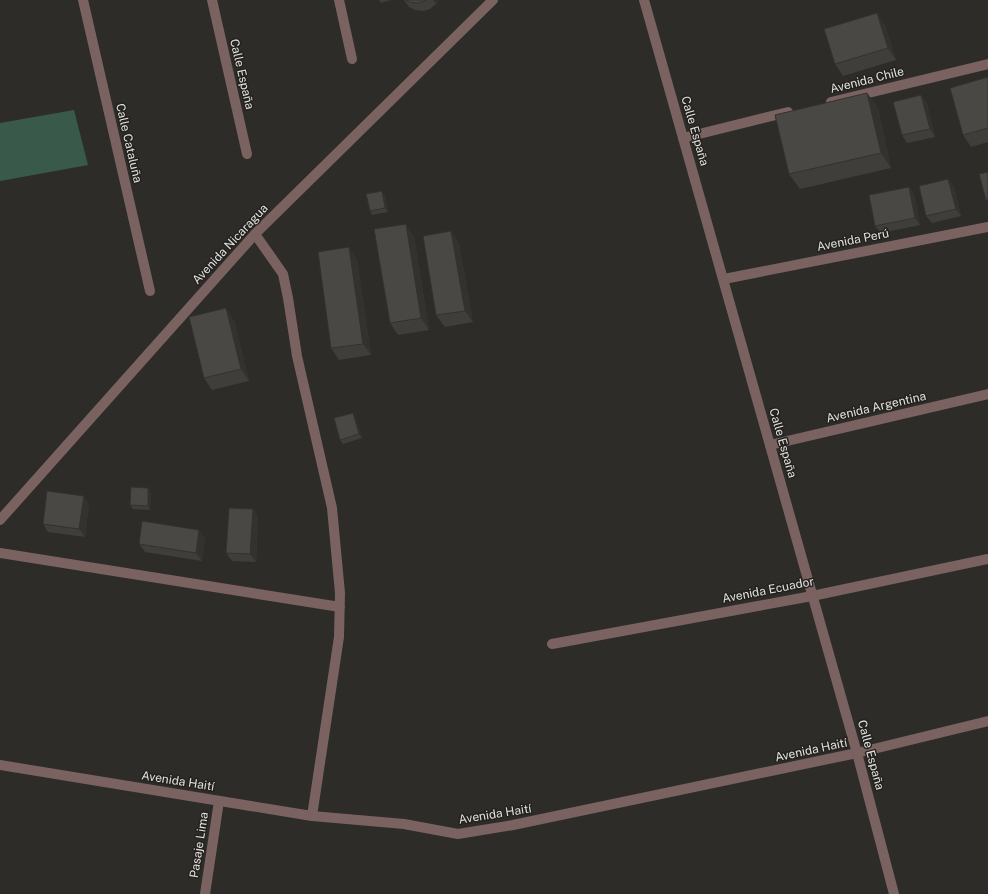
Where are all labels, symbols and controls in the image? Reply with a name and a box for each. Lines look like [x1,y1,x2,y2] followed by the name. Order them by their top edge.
[227,37,257,111] street label: Calle España
[829,64,906,96] street label: Avenida Chile
[678,95,712,167] street label: Calle España
[113,102,145,184] street label: Calle Cataluña
[189,201,271,287] street label: Avenida Nicaragua
[816,226,890,254] street label: Avenida Perú
[825,389,927,425] street label: Avenida Argentina
[766,407,800,479] street label: Calle España
[721,574,815,606] street label: Avenida Ecuador
[855,718,887,792] street label: Calle España
[774,735,849,764] street label: Avenida Haití
[141,768,216,794] street label: Avenida Haití
[458,801,533,827] street label: Avenida Haití
[187,811,211,879] street label: Pasaje Lima

